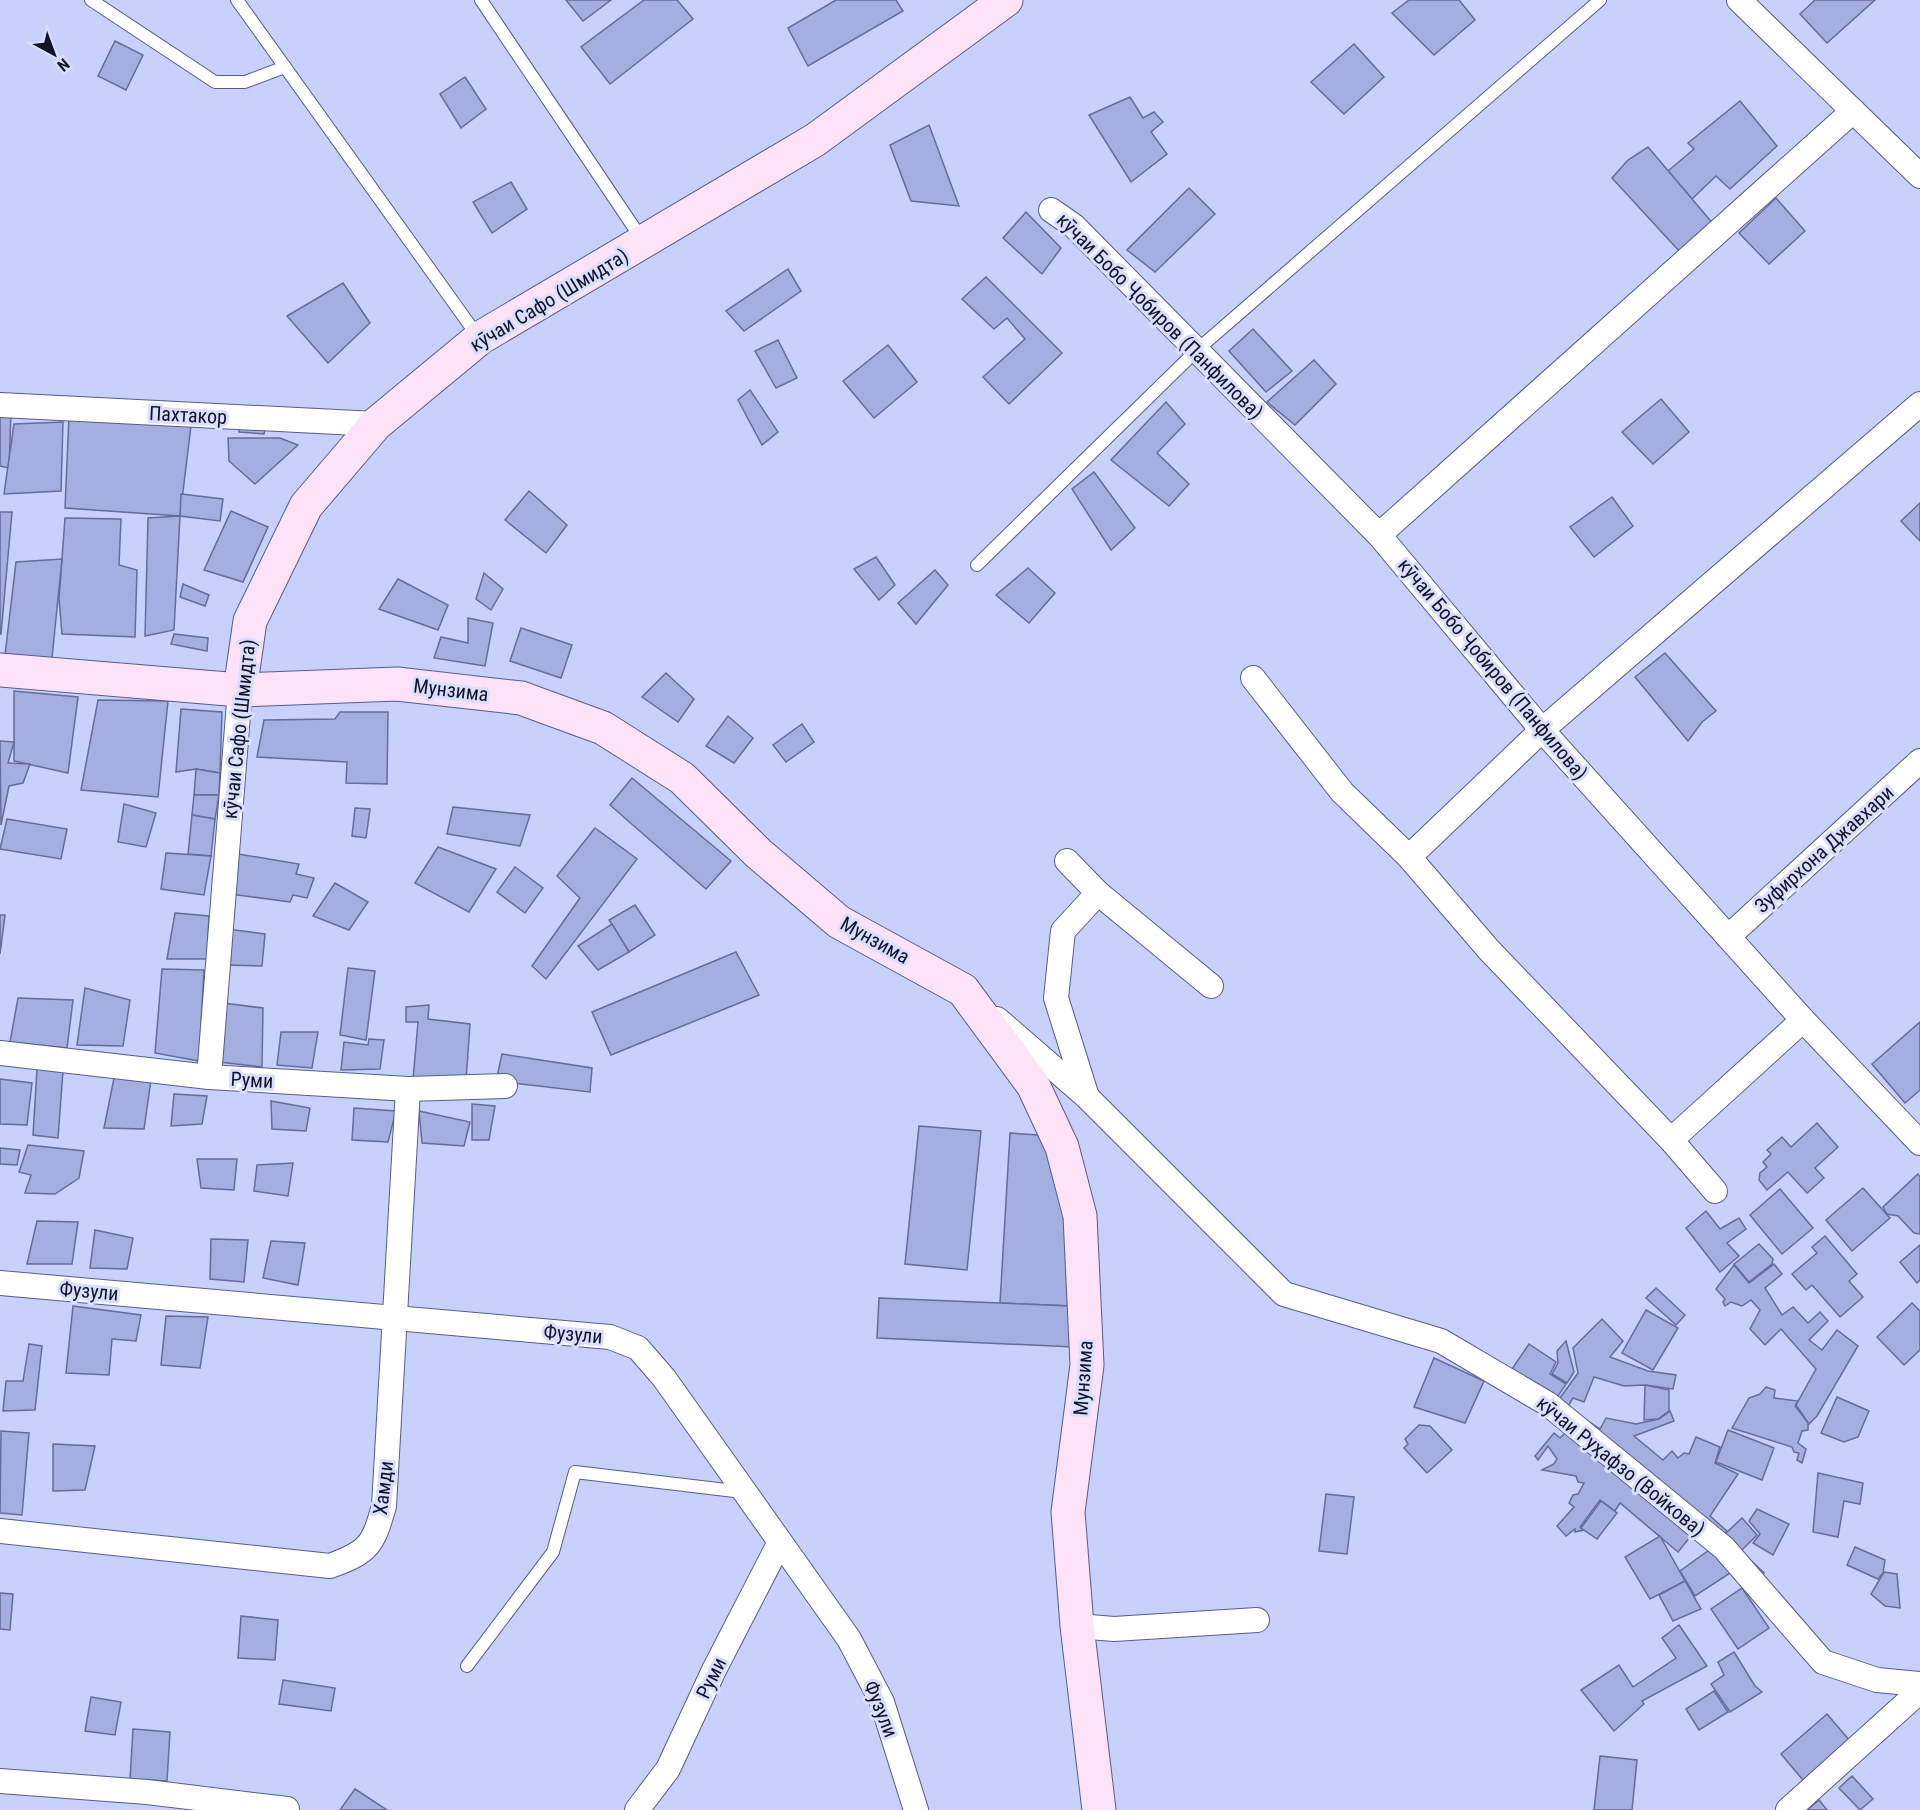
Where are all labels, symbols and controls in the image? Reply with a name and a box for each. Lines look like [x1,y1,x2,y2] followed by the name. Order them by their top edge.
[24,24,84,84] north arrow
[54,55,73,75] text: N
[1052,208,1268,424] street label: кӯчаи Бобо Ҷобиров (Панфилова)
[465,243,633,357] street label: кӯчаи Сафо (Шмидта)
[148,401,228,429] street label: Пахтакор
[1393,553,1593,785] street label: кӯчаи Бобо Ҷобиров (Панфилова)
[218,638,260,820] street label: кӯчаи Сафо (Шмидта)
[412,674,490,706] street label: Мунзима
[1750,780,1898,918] street label: Зуфирхона Джавхари
[836,911,914,969] street label: Мунзима
[230,1067,274,1093] street label: Руми
[58,1276,120,1306] street label: Фузули
[542,1319,604,1349] street label: Фузули
[1068,1340,1098,1416] street label: Мунзима
[1532,1391,1710,1541] street label: кӯчаи Руҳафзо (Войкова)
[368,1460,398,1516] street label: Хамди
[691,1654,731,1702] street label: Руми
[859,1677,903,1741] street label: Фузули

